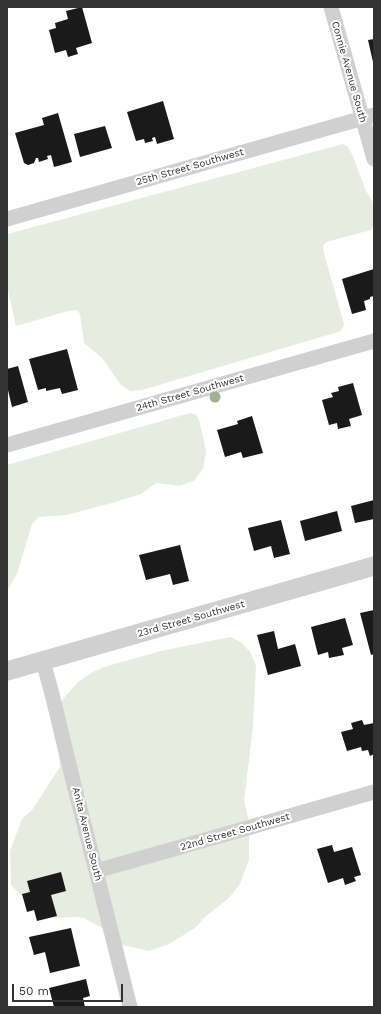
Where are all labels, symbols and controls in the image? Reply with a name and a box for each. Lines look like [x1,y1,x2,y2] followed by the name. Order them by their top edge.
[329,20,369,124] street label: Connie Avenue South
[135,146,245,188] street label: 25th Street Southwest
[135,372,245,414] street label: 24th Street Southwest
[136,598,246,640] street label: 23rd Street Southwest
[70,786,104,882] street label: Anita Avenue South
[179,811,291,853] street label: 22nd Street Southwest
[14,976,125,1002] scale bar
[19,984,49,998] text: 50 m

